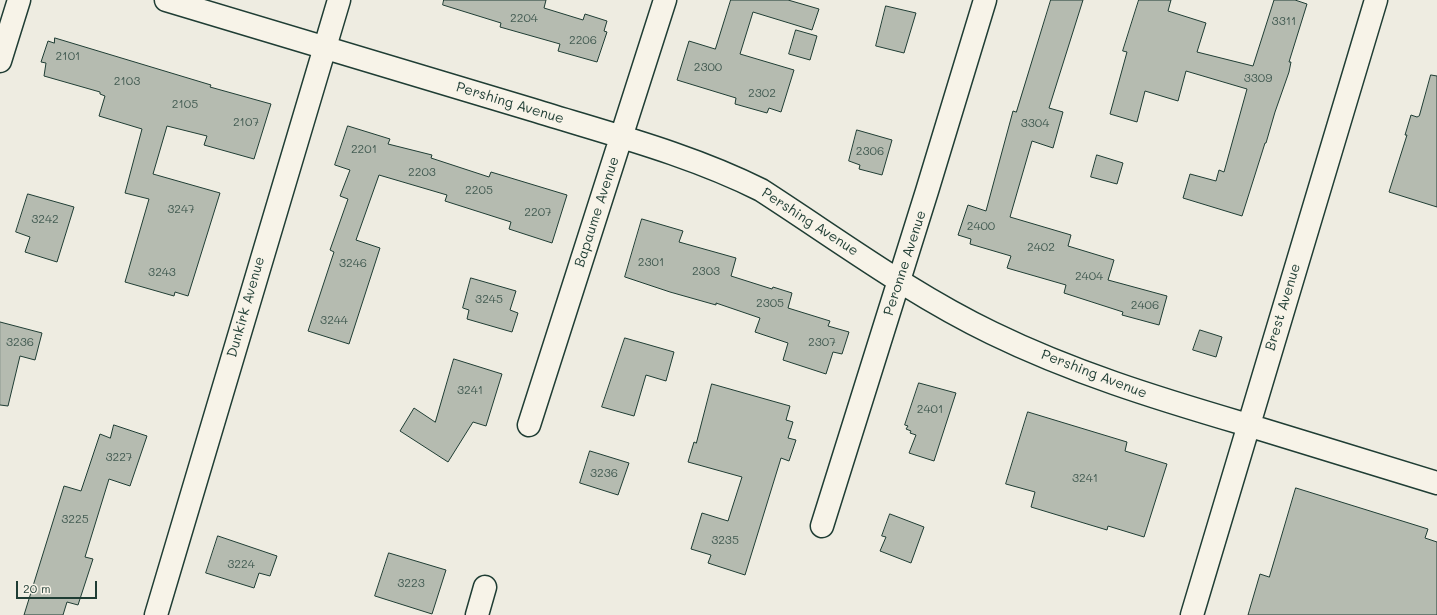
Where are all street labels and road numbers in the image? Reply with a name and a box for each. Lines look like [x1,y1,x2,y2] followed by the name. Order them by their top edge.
[454,79,566,127] street label: Pershing Avenue
[571,155,623,269] street label: Bapaume Avenue
[758,184,862,260] street label: Pershing Avenue
[880,208,930,318] street label: Peronne Avenue
[224,255,268,359] street label: Dunkirk Avenue
[1262,261,1304,353] street label: Brest Avenue
[1039,346,1149,402] street label: Pershing Avenue

